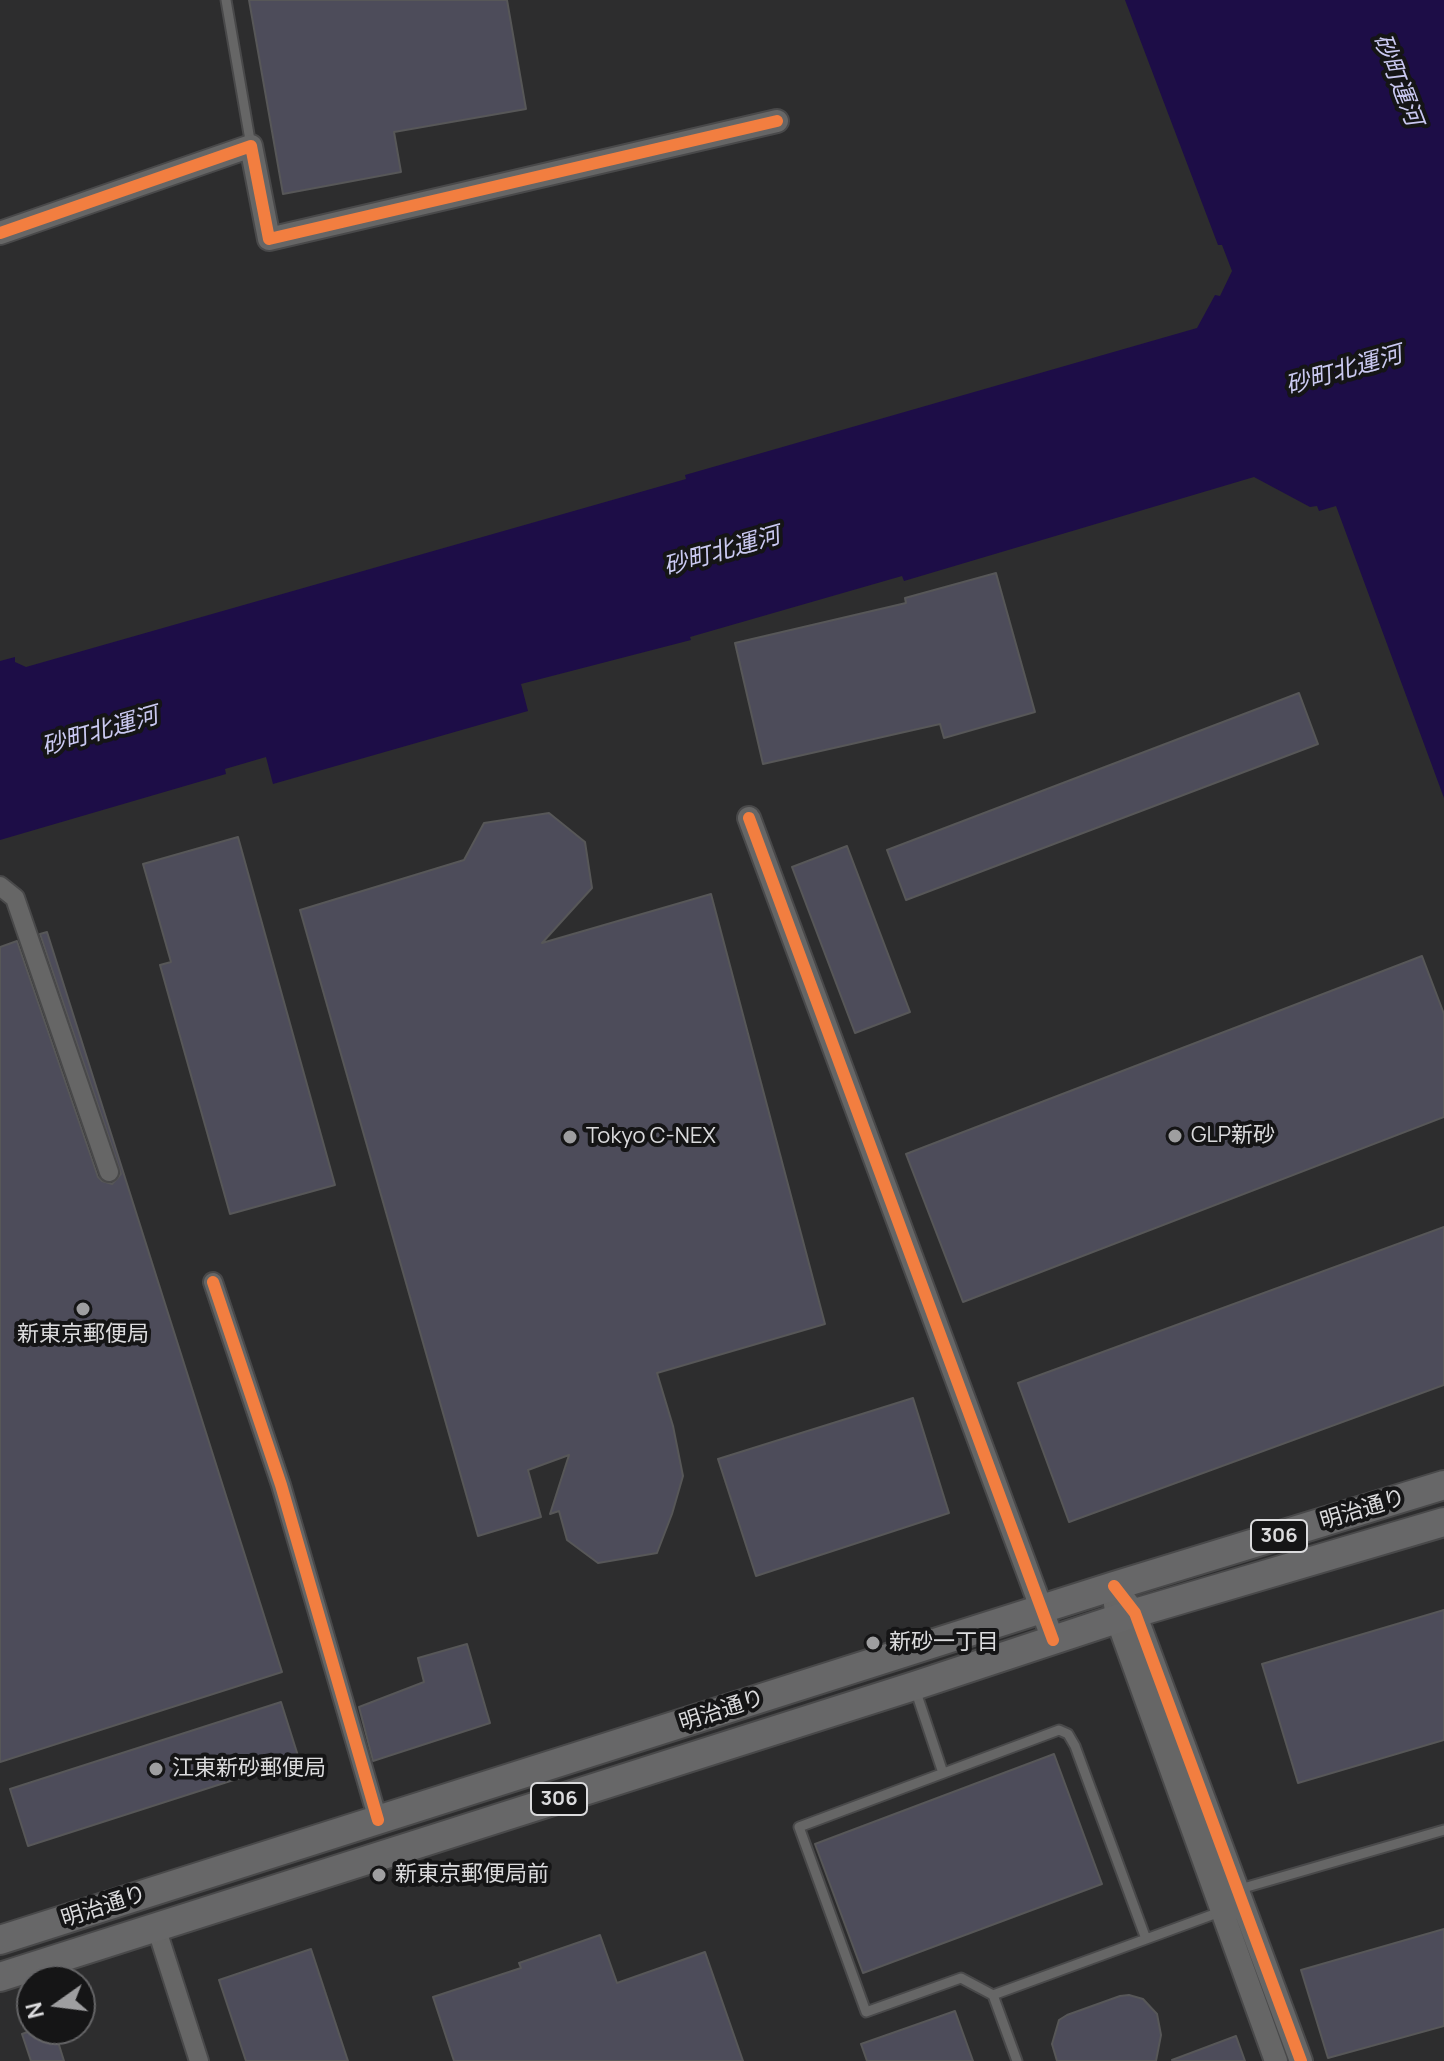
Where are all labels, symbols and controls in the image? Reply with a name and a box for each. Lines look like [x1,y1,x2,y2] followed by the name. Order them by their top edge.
[1366,30,1428,130] water label: 砂町運河
[1282,341,1406,401] water label: 砂町北運河
[660,522,784,582] water label: 砂町北運河
[38,702,162,762] water label: 砂町北運河
[1191,1123,1275,1149] place label: GLP新砂
[586,1124,716,1150] place label: Tokyo C-NEX
[1166,1127,1184,1145] marker: GLP新砂
[561,1128,579,1146] marker: Tokyo C-NEX
[74,1300,92,1318] marker: 新東京郵便局
[17,1322,149,1348] place label: 新東京郵便局
[1317,1485,1409,1535] street label: 明治通り
[1251,1520,1307,1552] road number: 306
[889,1630,999,1656] place label: 新砂一丁目
[864,1634,882,1652] marker: 新砂一丁目
[676,1685,768,1737] street label: 明治通り
[172,1756,326,1782] place label: 江東新砂郵便局
[147,1760,165,1778] marker: 江東新砂郵便局
[531,1783,587,1815] road number: 306
[395,1862,549,1888] place label: 新東京郵便局前
[370,1866,388,1884] marker: 新東京郵便局前
[58,1881,150,1933] street label: 明治通り
[16,1965,96,2045] north arrow
[18,1999,51,2022] text: N

